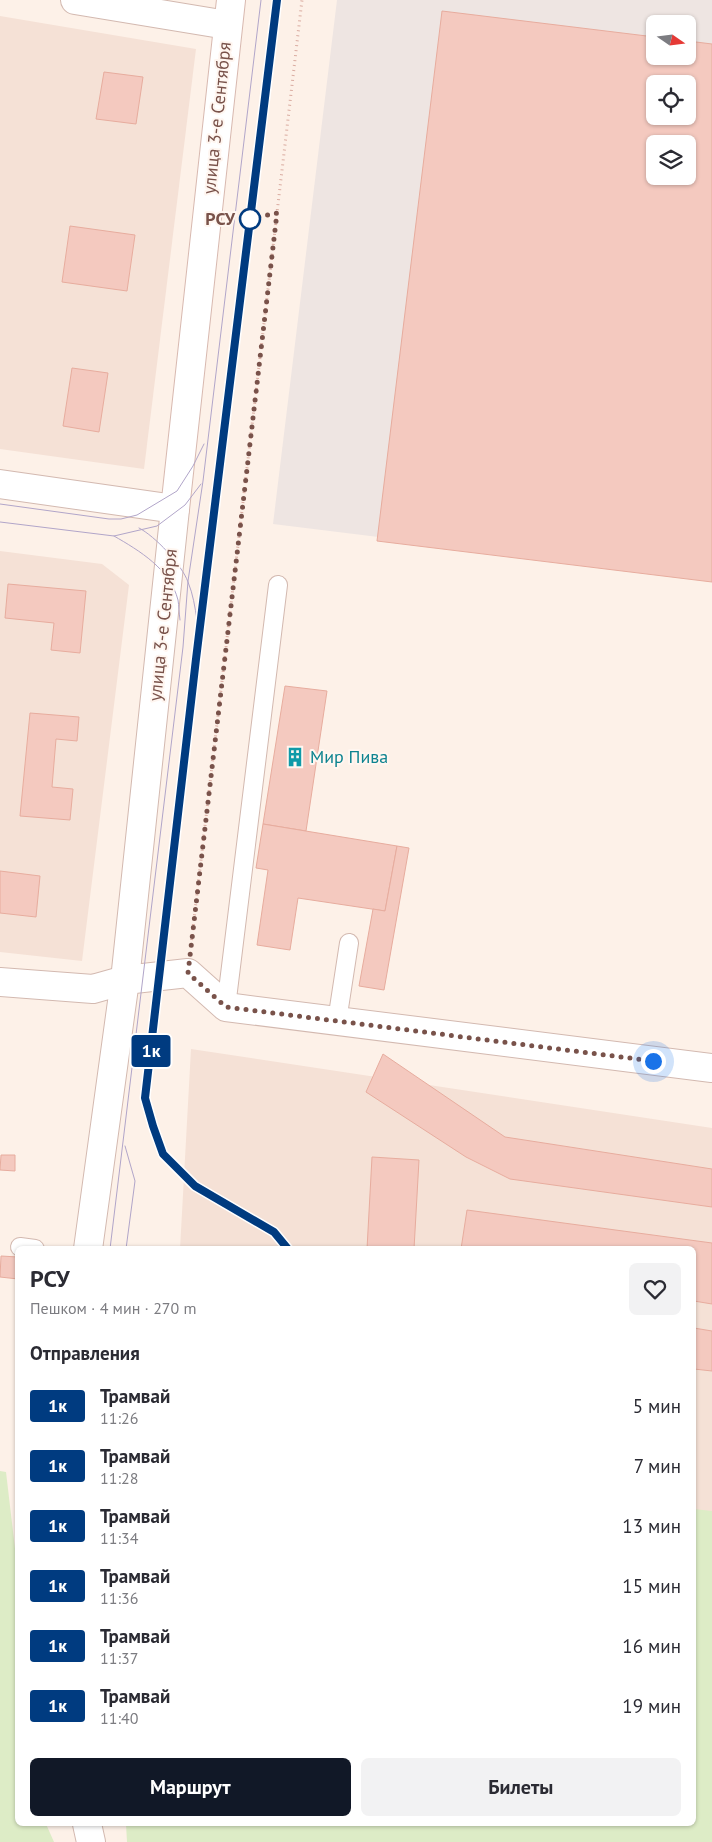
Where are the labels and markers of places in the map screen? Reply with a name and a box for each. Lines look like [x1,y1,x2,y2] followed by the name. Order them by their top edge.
[205,207,236,230] place label: РСУ
[239,208,261,230] marker: РСУ
[310,745,388,768] place label: Мир Пива
[284,746,306,768] building icon: Мир Пива

